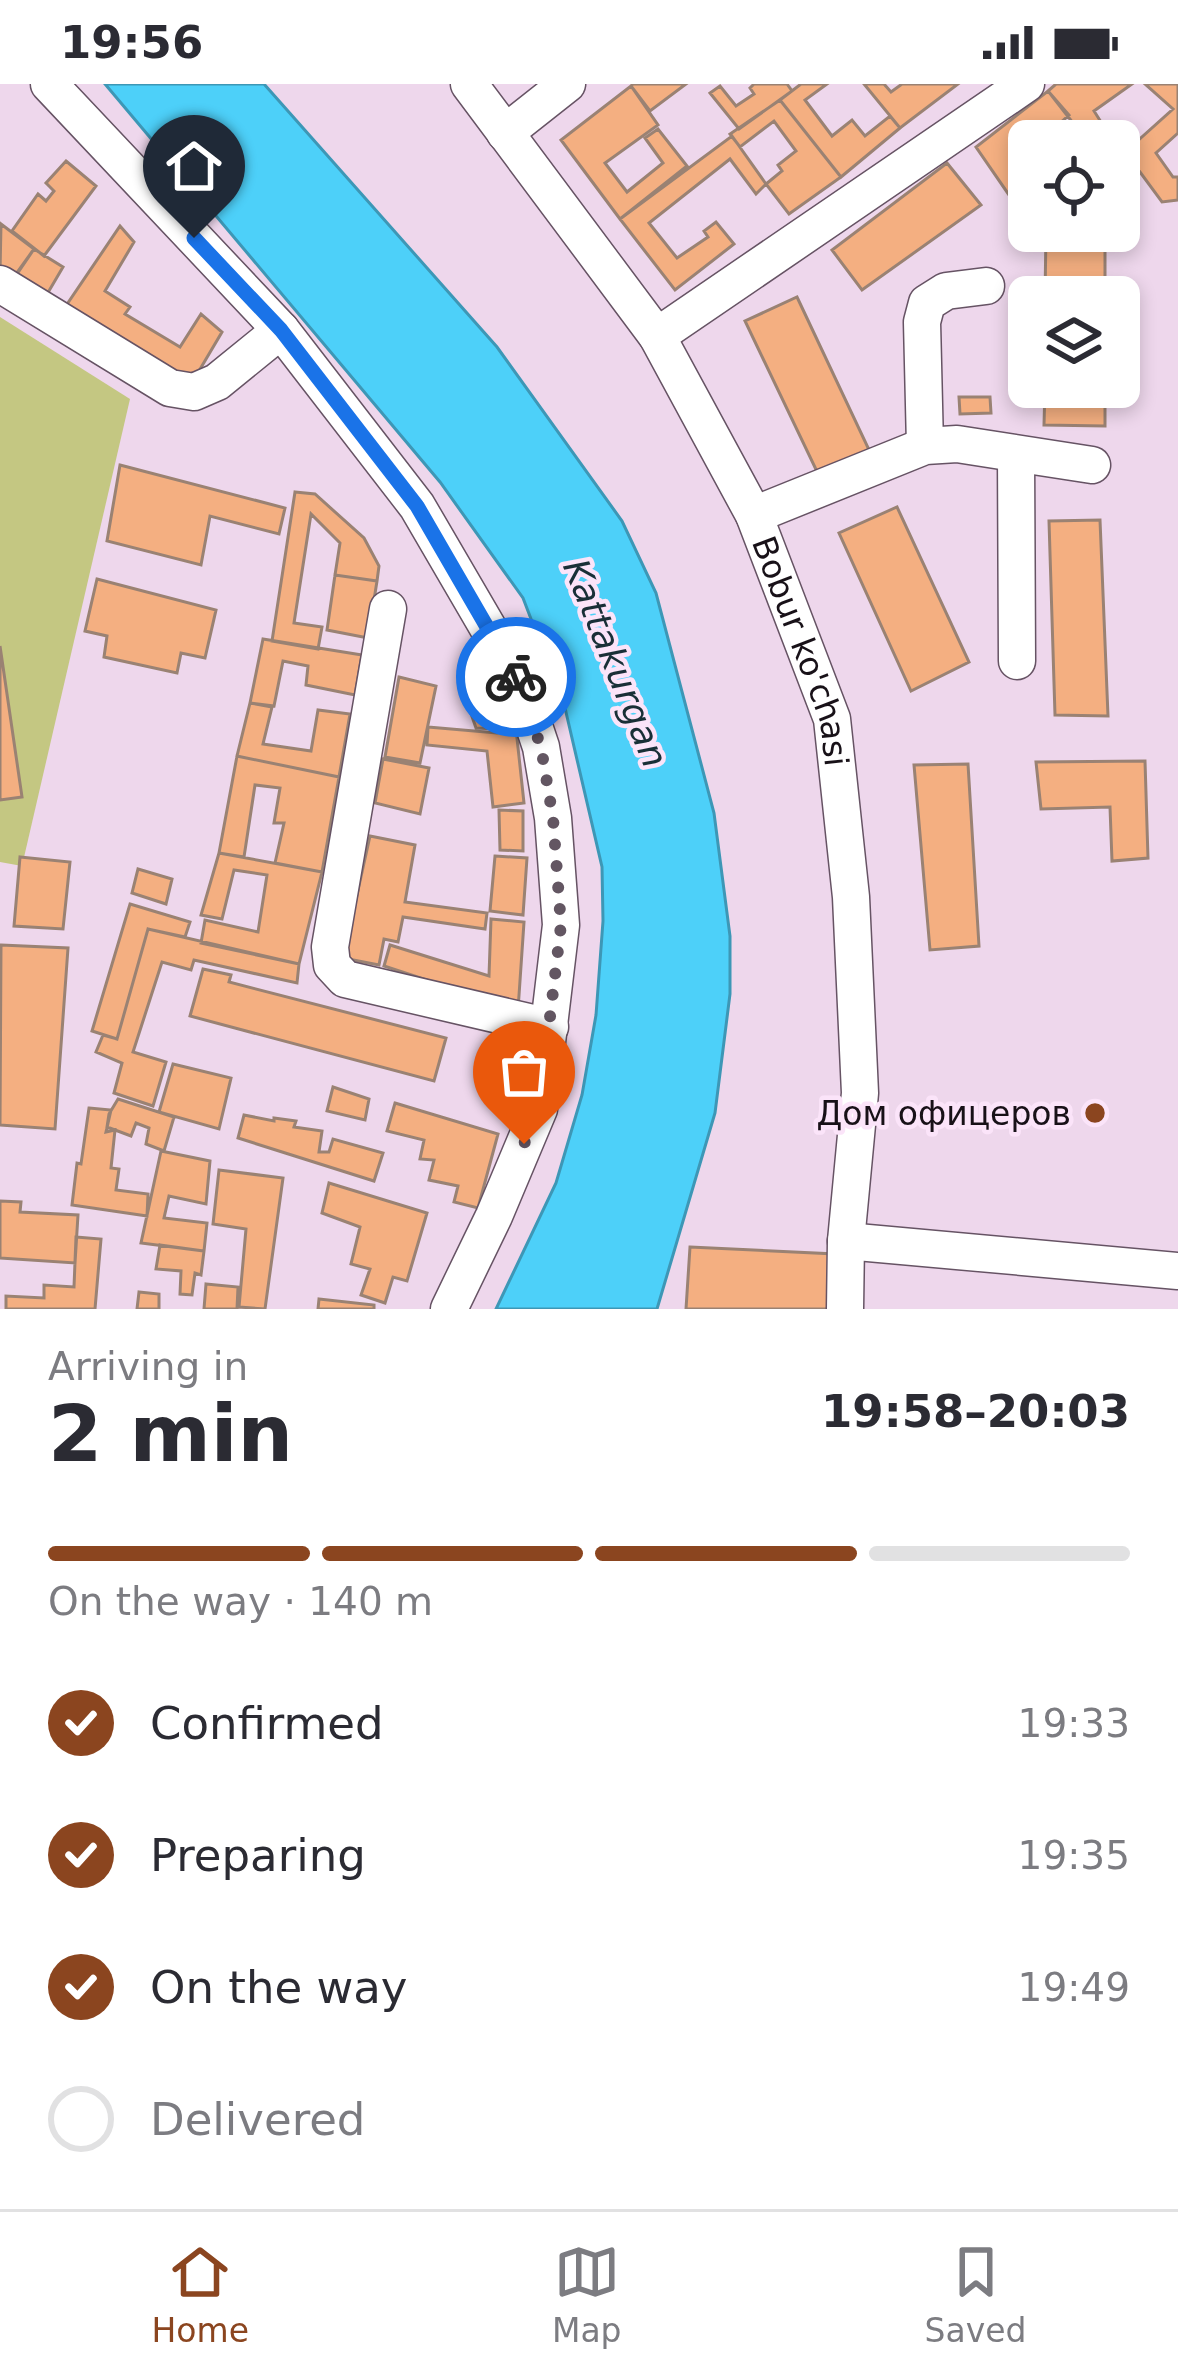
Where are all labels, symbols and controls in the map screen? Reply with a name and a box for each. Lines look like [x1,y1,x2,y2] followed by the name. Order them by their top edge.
[60,16,203,69] text: 19:56
[143,115,245,238] pin
[1008,120,1140,408] map controls
[1008,120,1140,252] button: locate
[161,133,227,199] icon: home
[1008,276,1140,408] button: layers
[744,531,856,768] street label: Bobur ko'chasi
[555,553,676,773] water label: Kattakurgan
[456,617,576,737] courier
[483,644,549,710] icon: bike
[473,1021,575,1144] pin
[491,1039,557,1105] icon: bag
[816,1094,1071,1133] place label: Дом офицеров
[1082,1100,1108,1126] marker: Дом офицеров
[48,1344,248,1389] text: Arriving in
[821,1385,1130,1438] text: 19:58–20:03
[48,1389,293,1479] text: 2 min
[48,1579,433,1624] text: On the way · 140 m
[48,1690,114,1756] icon: check
[150,1697,384,1750] text: Confirmed
[1018,1701,1130,1746] text: 19:33
[48,1822,114,1888] icon: check
[150,1829,366,1882] text: Preparing
[1018,1833,1130,1878] text: 19:35
[48,1954,114,2020] icon: check
[150,1961,407,2014] text: On the way
[1018,1965,1130,2010] text: 19:49
[150,2093,365,2146] text: Delivered
[151,2239,249,2350] tab: Home
[552,2239,622,2350] tab: Map
[925,2239,1026,2350] tab: Saved

